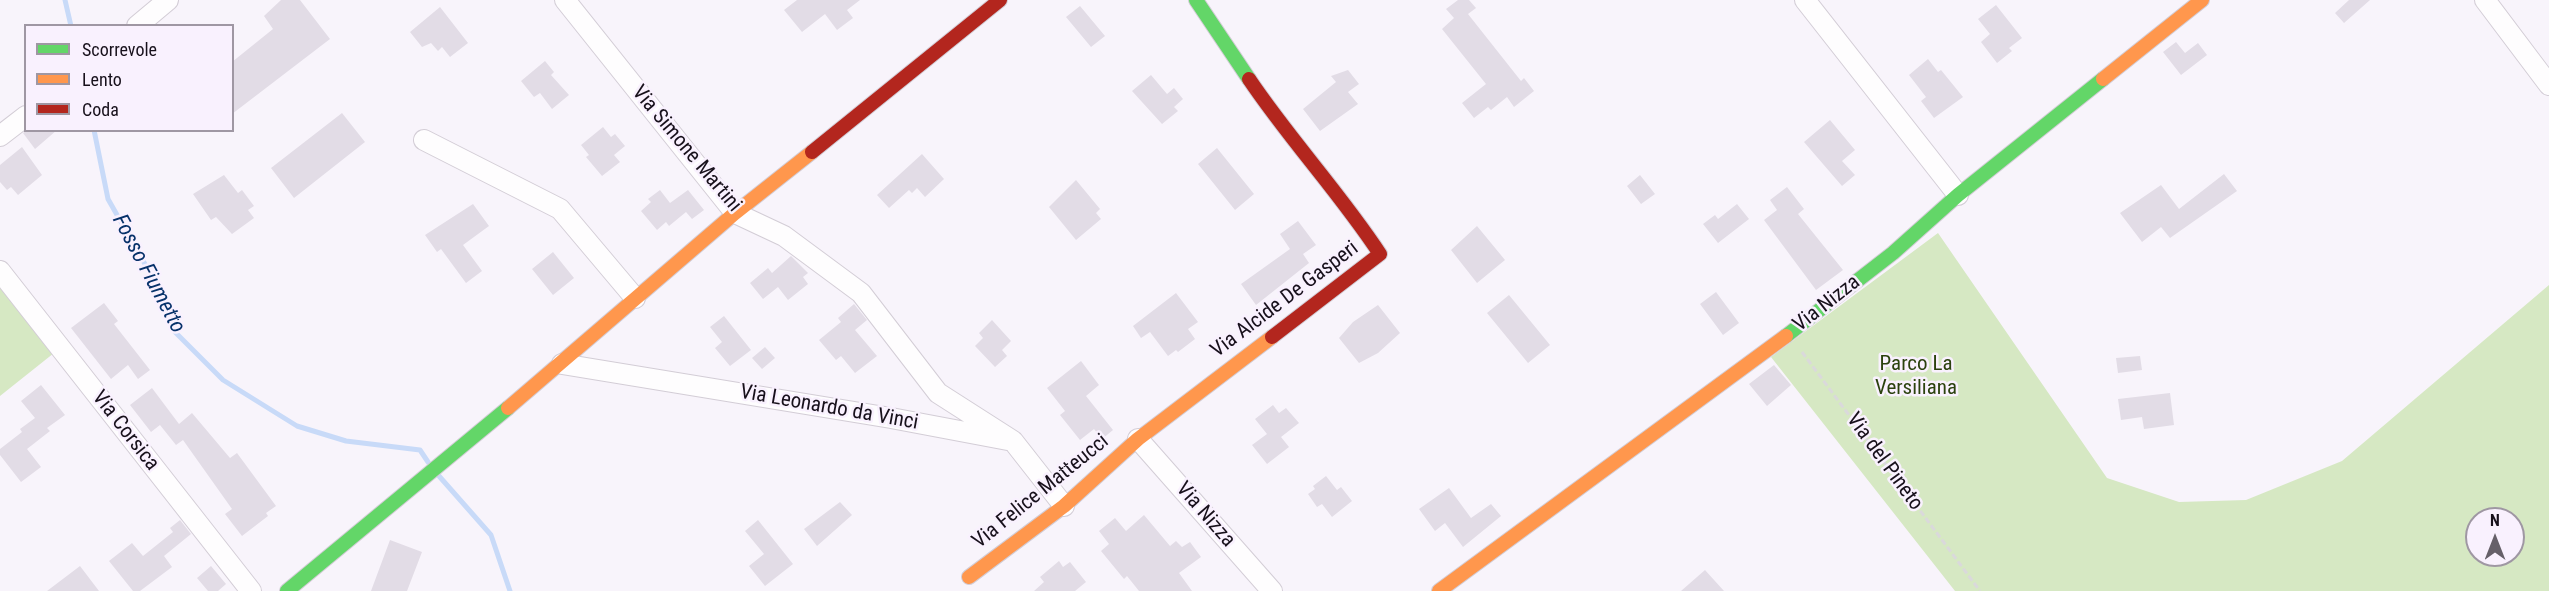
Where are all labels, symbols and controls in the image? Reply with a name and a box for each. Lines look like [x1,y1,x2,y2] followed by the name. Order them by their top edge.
[24,24,234,132] legend
[82,39,157,60] text: Scorrevole
[82,69,122,90] text: Lento
[626,81,746,217] street label: Via Simone Martini
[82,99,119,120] text: Coda
[106,210,190,338] water label: Fosso Fiumetto
[1206,236,1364,364] street label: Via Alcide De Gasperi
[1789,270,1865,338] street label: Via Nizza
[1875,352,1957,402] park label: Parco La Versiliana
[738,380,920,436] street label: Via Leonardo da Vinci
[86,386,164,476] street label: Via Corsica
[1840,408,1928,516] street label: Via del Pineto
[968,429,1114,555] street label: Via Felice Matteucci
[1170,477,1240,553] street label: Via Nizza
[2465,507,2525,567] north arrow
[2490,511,2500,530] text: N

